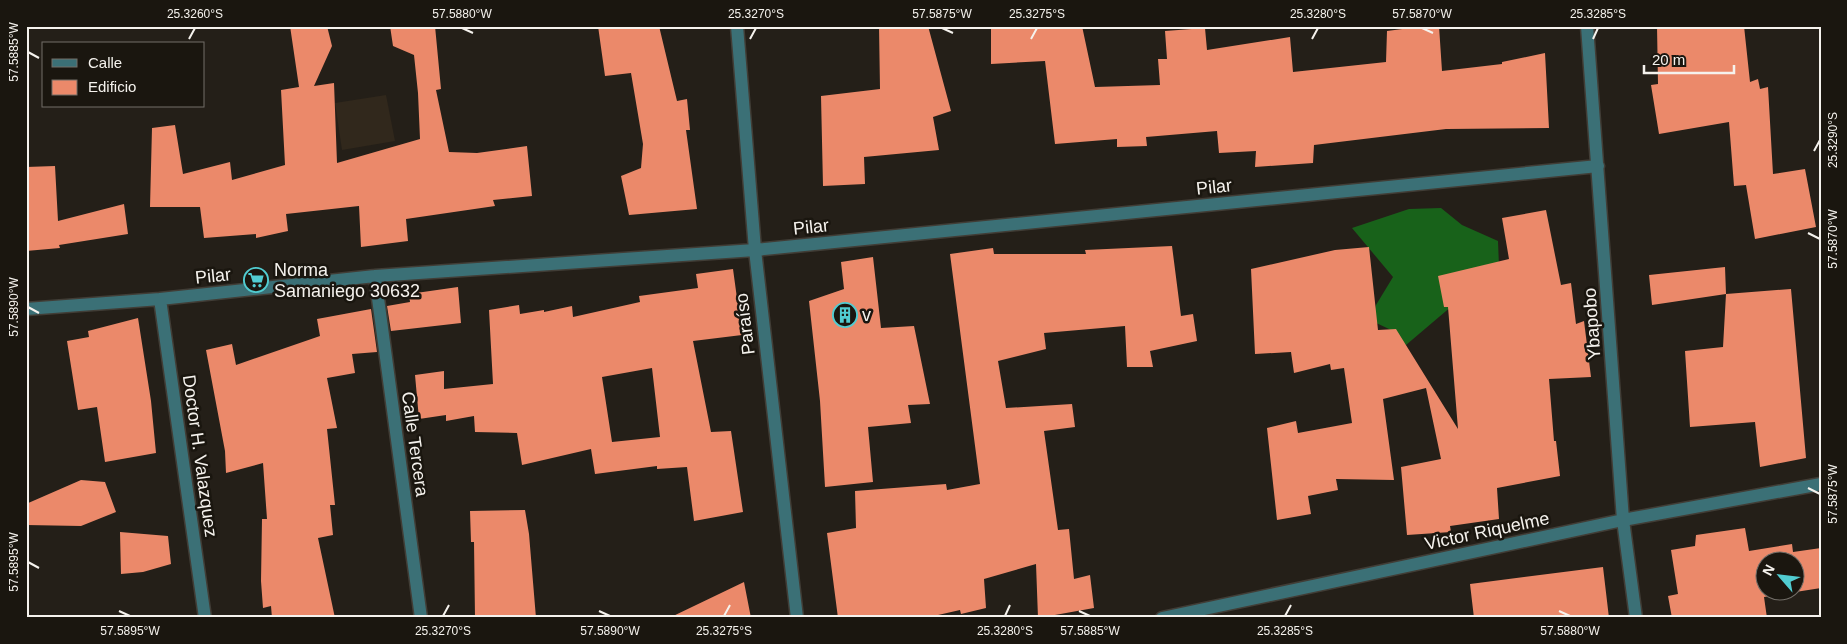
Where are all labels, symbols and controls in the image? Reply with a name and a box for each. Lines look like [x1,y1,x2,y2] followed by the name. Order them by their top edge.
[167,7,223,21] text: 25.3260°S
[432,7,492,21] text: 57.5880°W
[728,7,784,21] text: 25.3270°S
[912,7,972,21] text: 57.5875°W
[1009,7,1065,21] text: 25.3275°S
[1290,7,1346,21] text: 25.3280°S
[1392,7,1452,21] text: 57.5870°W
[1570,7,1626,21] text: 25.3285°S
[7,22,21,82] text: 57.5885°W
[42,42,205,108] legend
[1644,42,1734,74] scale bar
[1652,51,1685,68] text: 20 m
[88,54,122,71] text: Calle
[88,78,136,95] text: Edificio
[1826,112,1840,168] text: 25.3290°S
[1195,175,1233,199] street label: Pilar
[1826,209,1840,269] text: 57.5870°W
[792,215,830,239] street label: Pilar
[274,260,420,301] place label: Norma Samaniego 30632
[194,264,232,288] street label: Pilar
[243,267,269,293] supermarket icon: Norma Samaniego 30632
[7,277,21,337] text: 57.5890°W
[1580,287,1604,361] street label: Ybapobo
[731,292,759,356] street label: Paraíso
[832,302,858,328] building icon: v
[862,305,871,325] place label: v
[179,374,221,538] street label: Doctor H. Valazquez
[398,390,432,499] street label: Calle Tercera
[1826,464,1840,524] text: 57.5875°W
[1423,508,1551,554] street label: Victor Riquelme
[7,532,21,592] text: 57.5895°W
[1754,552,1804,602] north arrow
[1759,562,1778,578] text: N
[100,624,160,638] text: 57.5895°W
[415,624,471,638] text: 25.3270°S
[580,624,640,638] text: 57.5890°W
[696,624,752,638] text: 25.3275°S
[977,624,1033,638] text: 25.3280°S
[1060,624,1120,638] text: 57.5885°W
[1257,624,1313,638] text: 25.3285°S
[1540,624,1600,638] text: 57.5880°W

